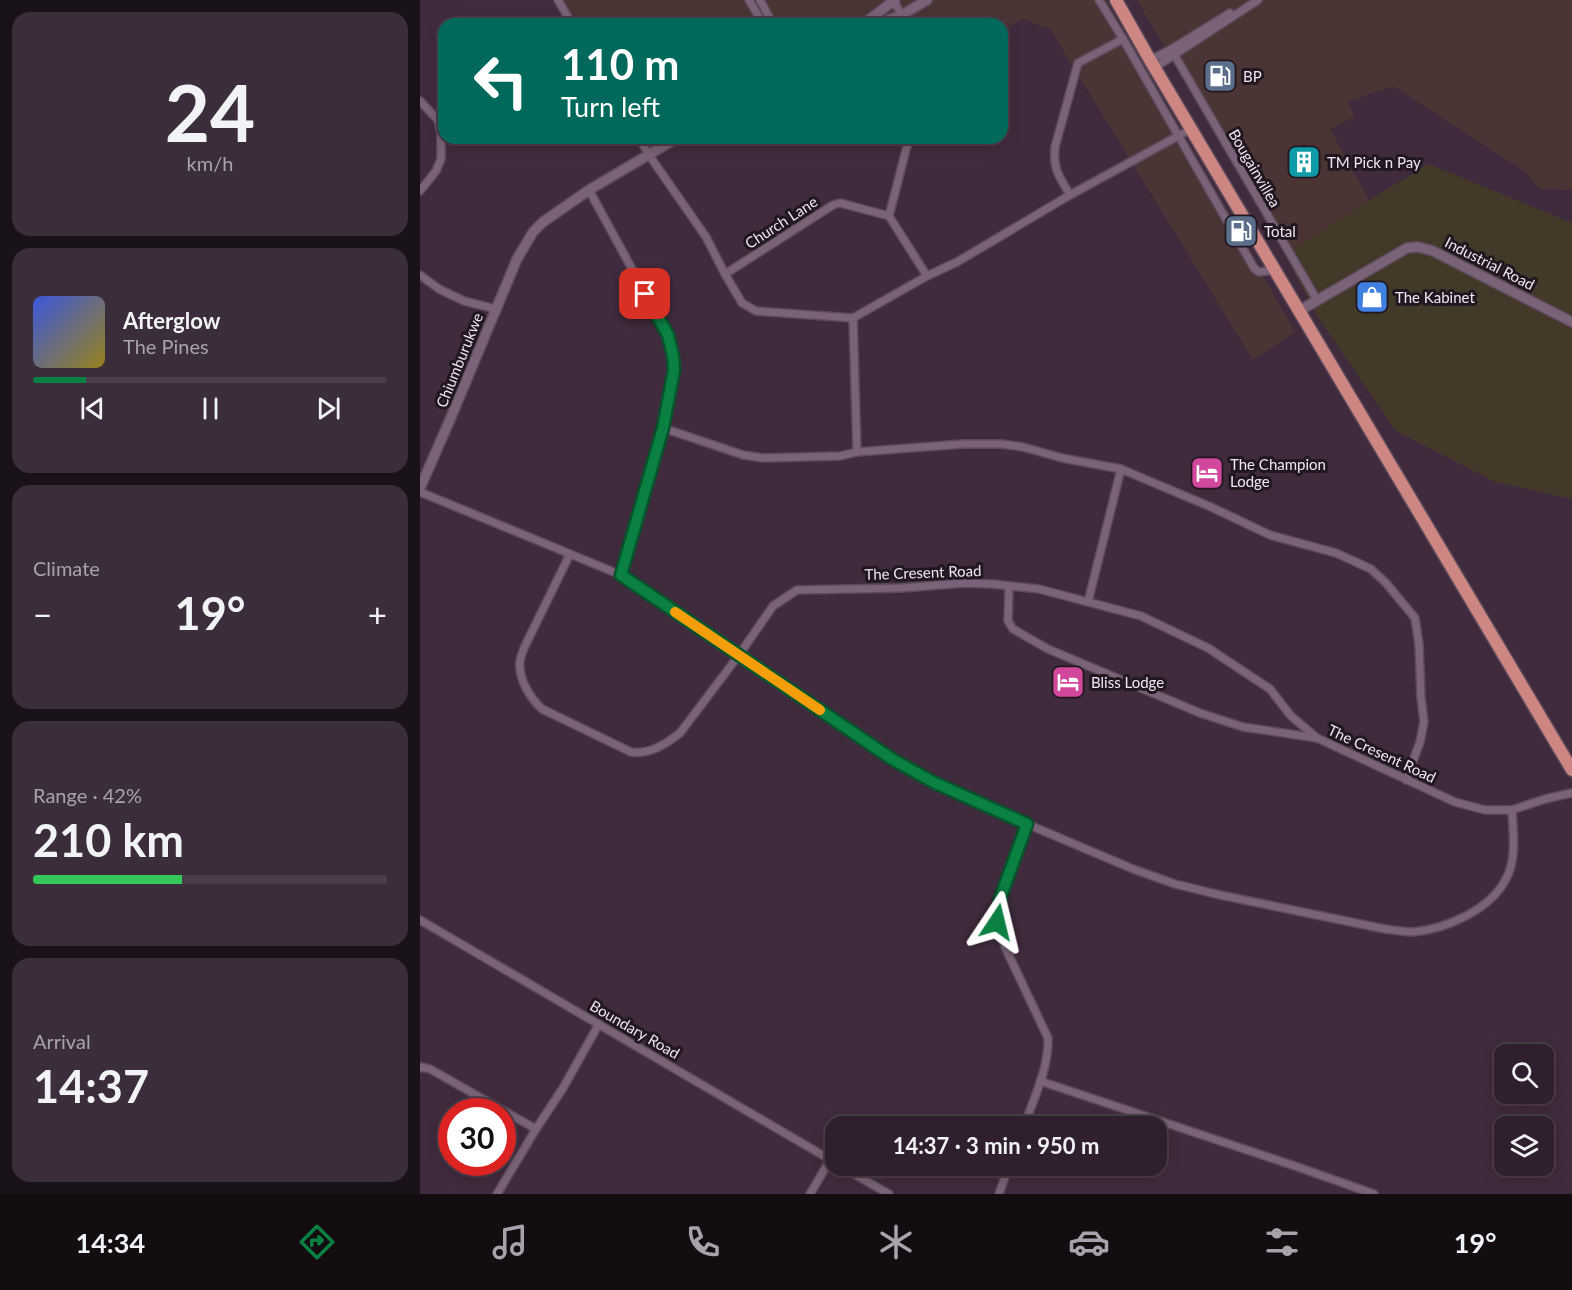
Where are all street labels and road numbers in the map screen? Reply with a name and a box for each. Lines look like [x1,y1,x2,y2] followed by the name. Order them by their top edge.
[1225,126,1285,210] street label: Bougainvillea
[741,192,821,252] street label: Church Lane
[1442,233,1538,293] street label: Industrial Road
[432,310,486,410] street label: Chiumburukwe
[864,561,982,583] street label: The Cresent Road
[1325,720,1439,786] street label: The Cresent Road
[587,996,683,1062] street label: Boundary Road

